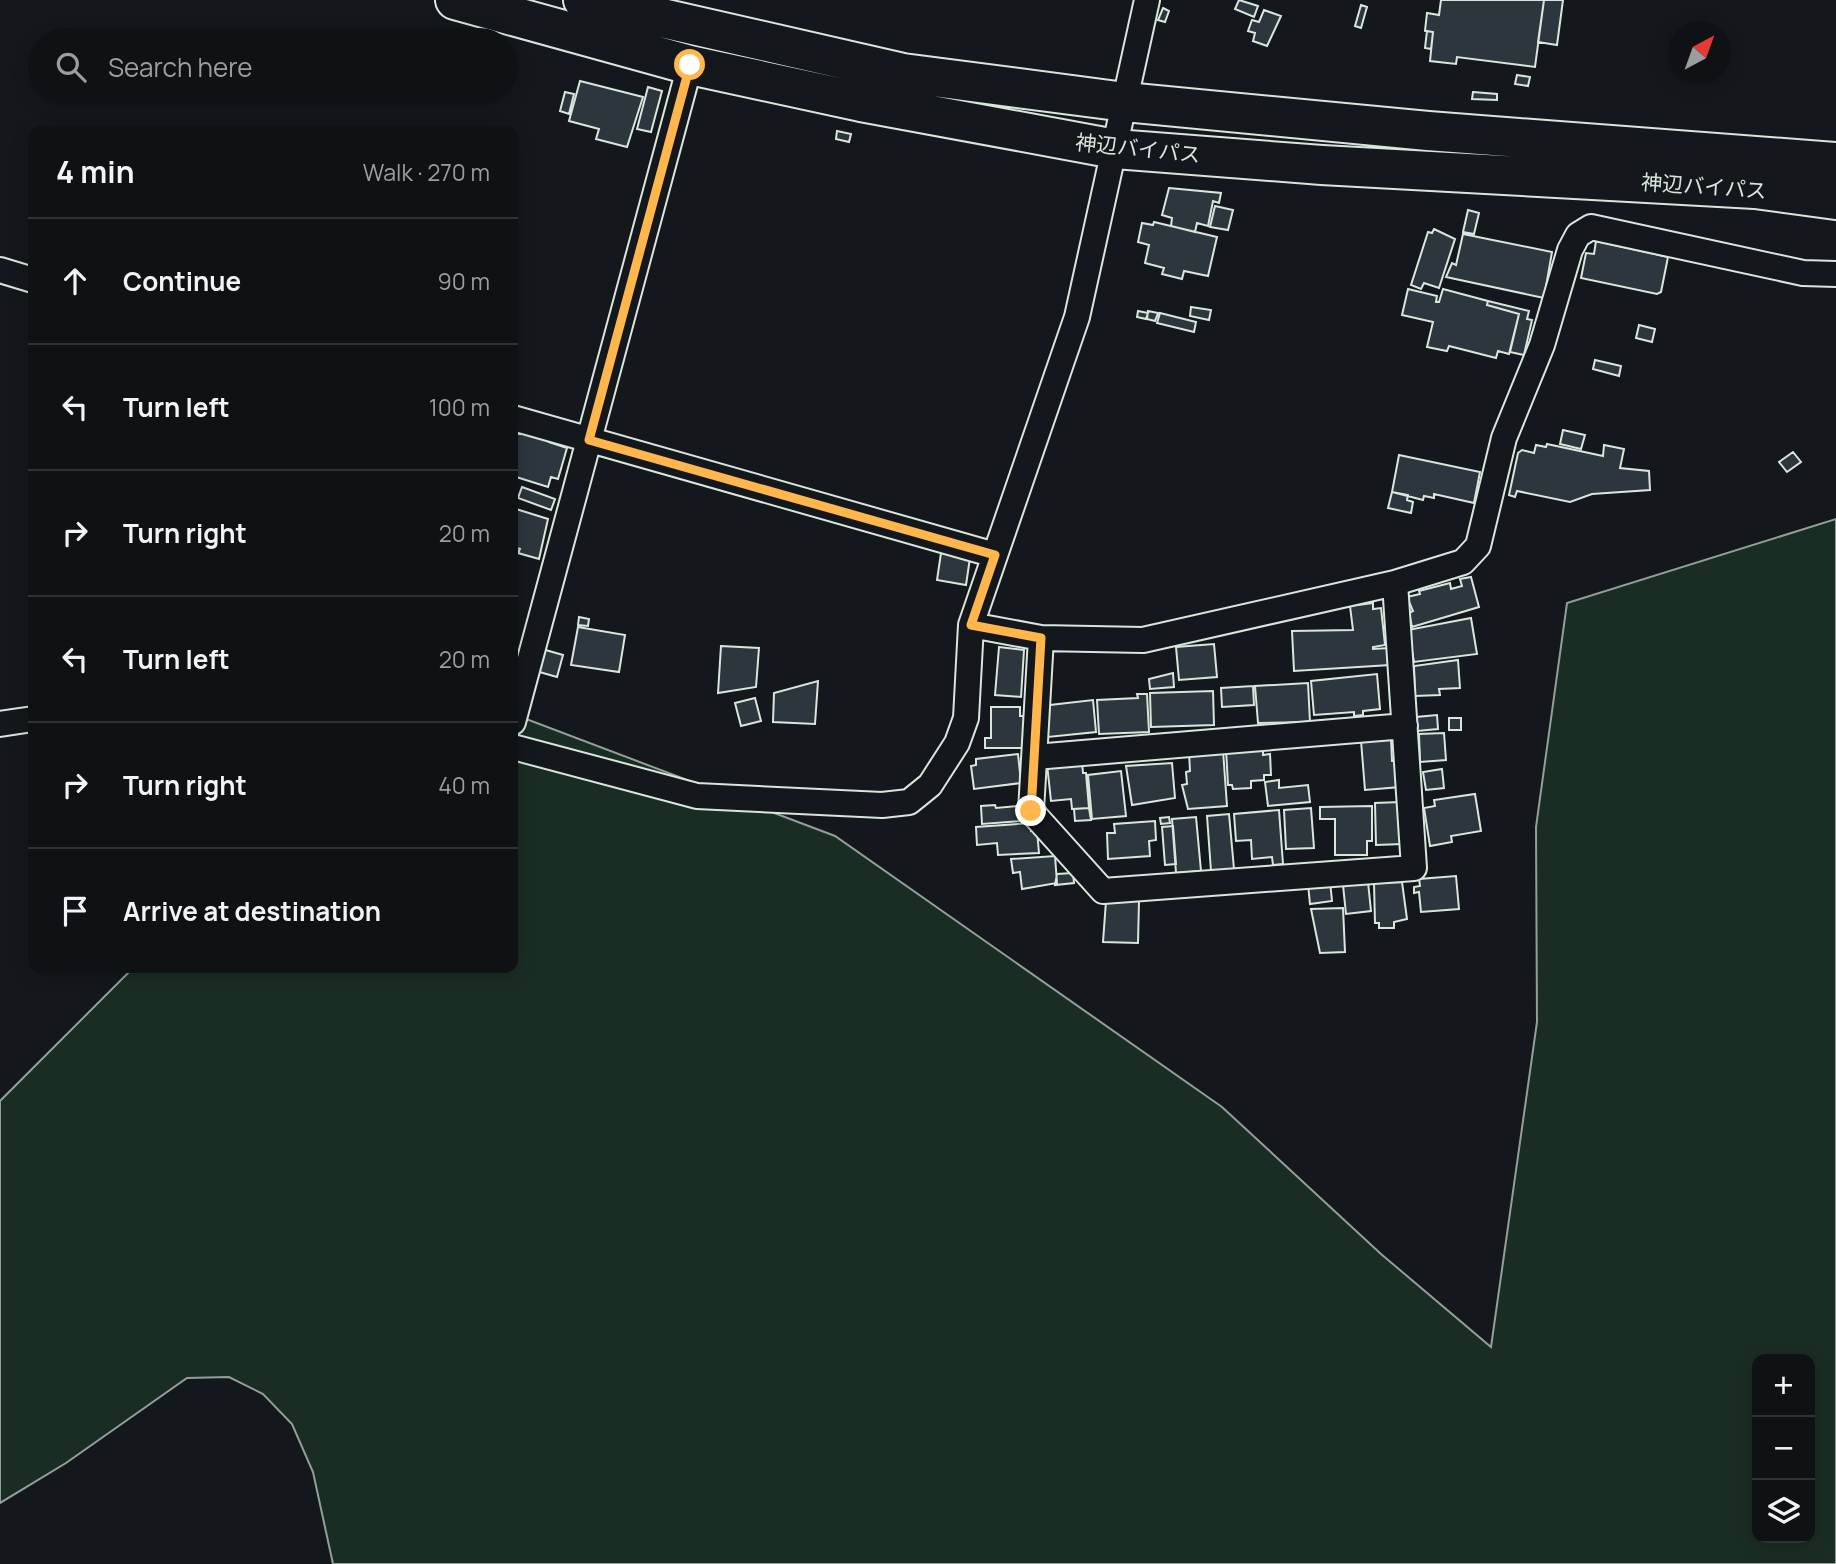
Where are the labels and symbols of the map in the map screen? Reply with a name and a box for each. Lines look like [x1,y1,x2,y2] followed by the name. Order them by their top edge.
[1668,21,1731,84] north arrow
[674,49,705,80] route start
[1074,128,1202,168] street label: 神辺バイパス
[1640,168,1768,204] street label: 神辺バイパス
[1015,795,1046,826] route end

